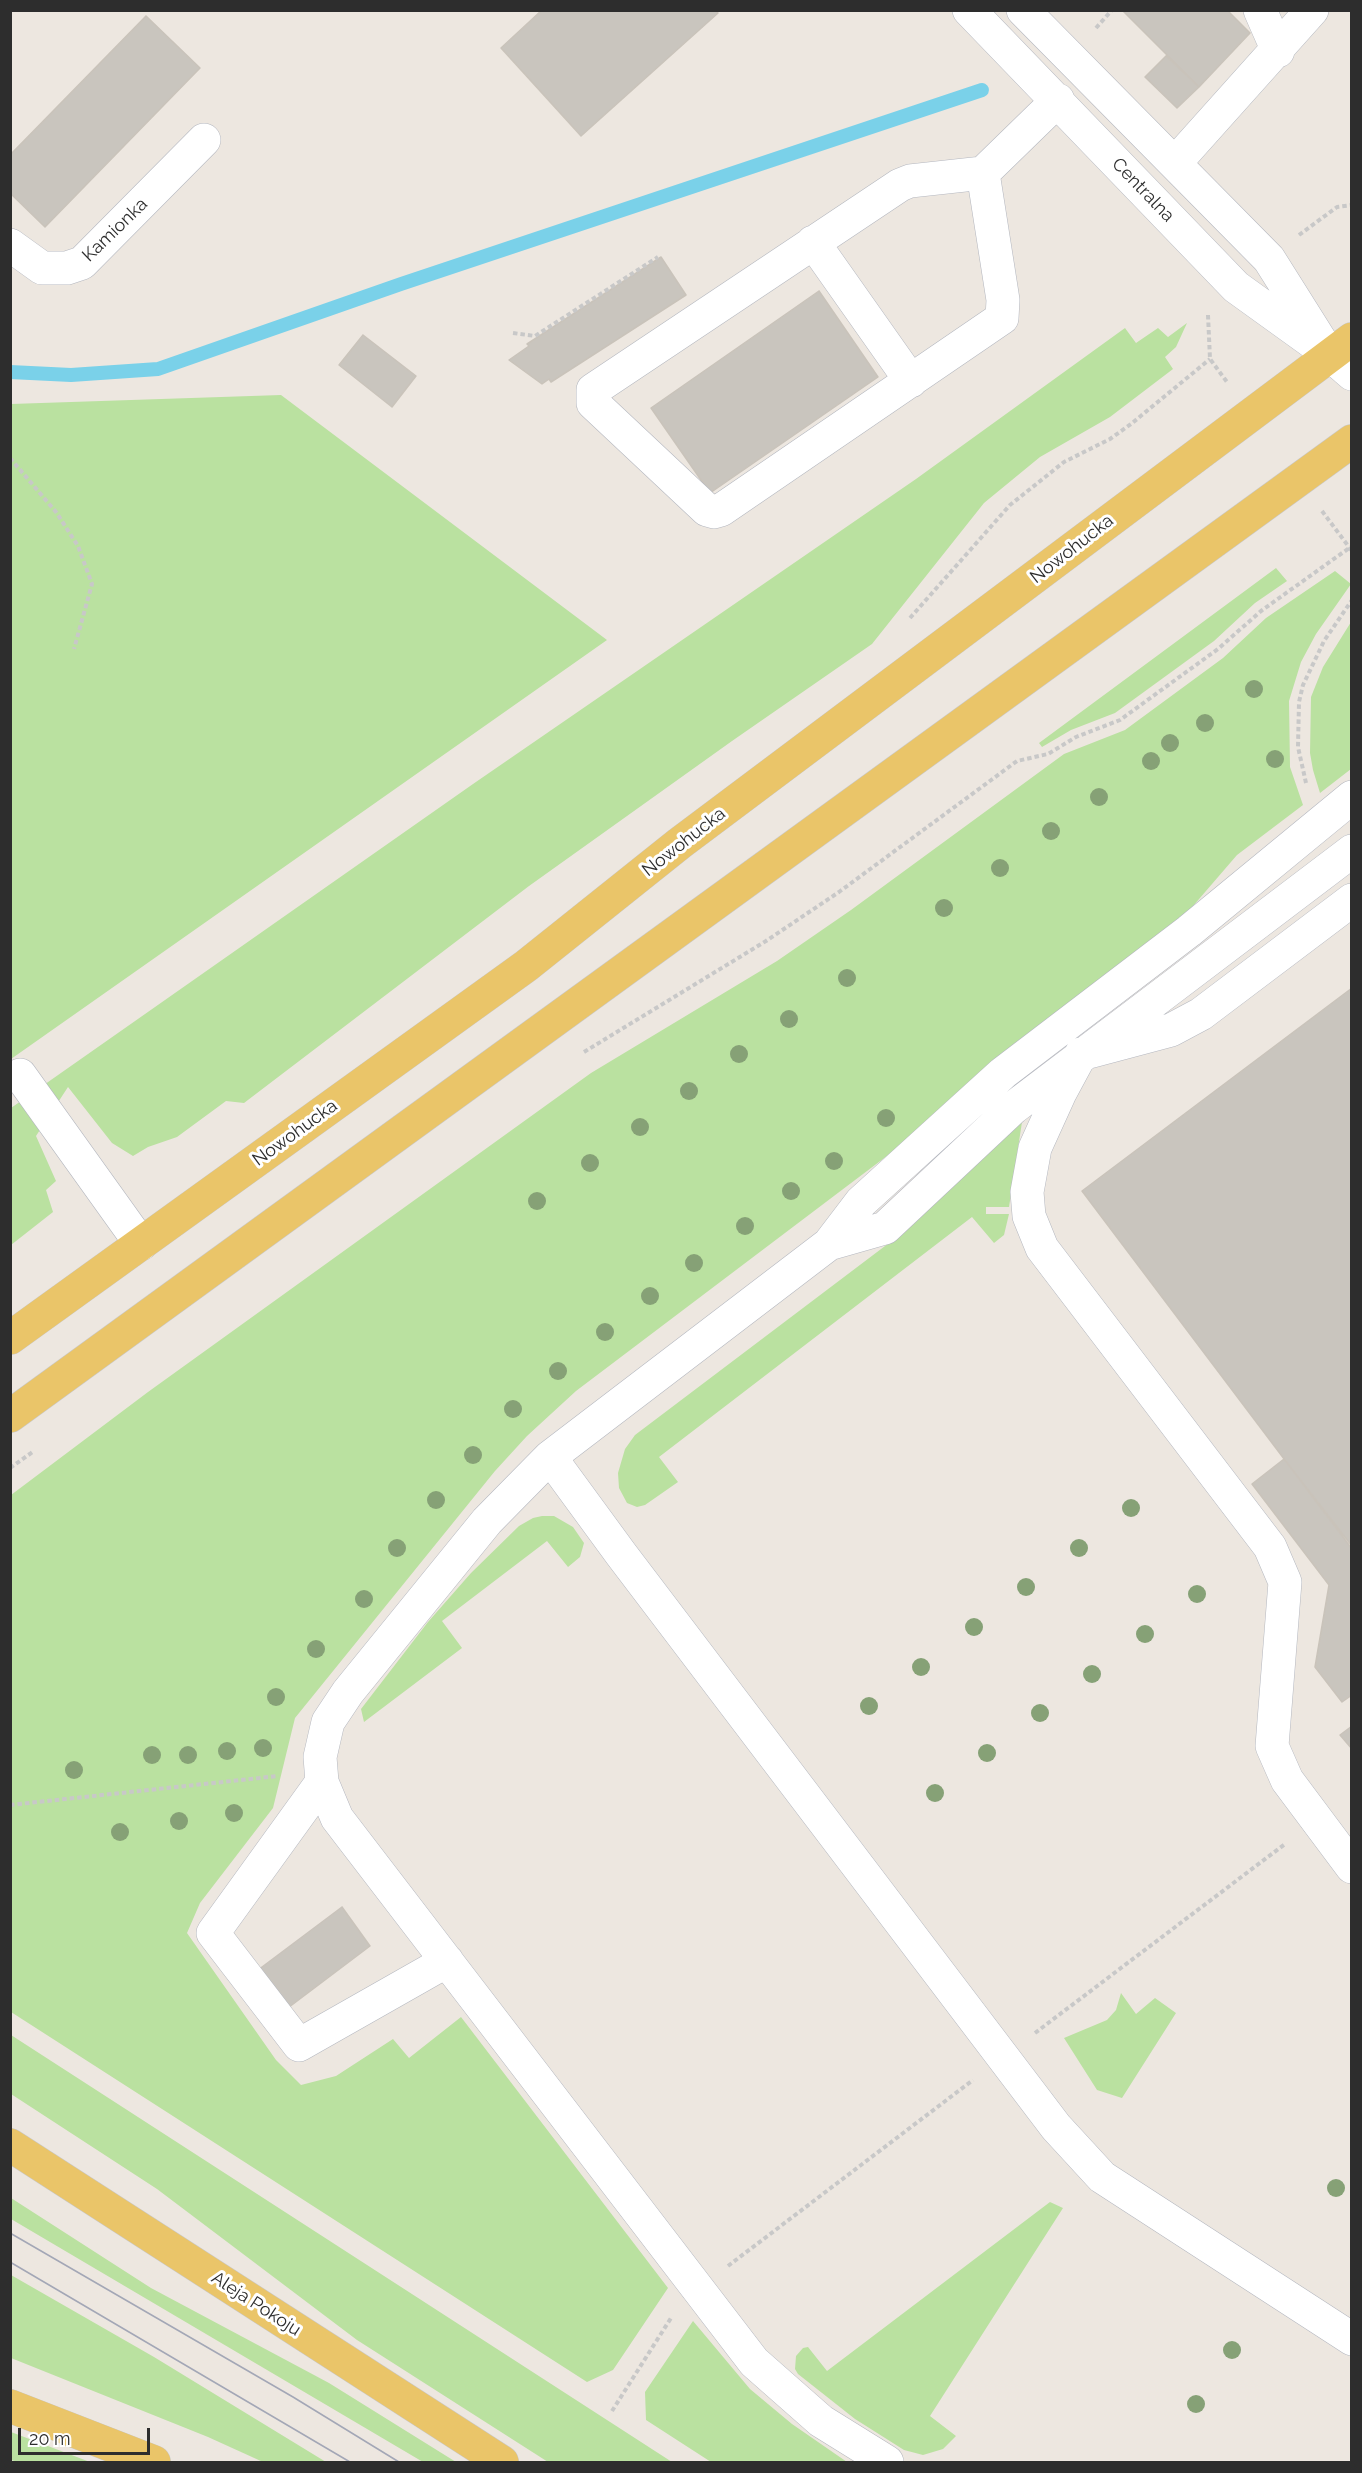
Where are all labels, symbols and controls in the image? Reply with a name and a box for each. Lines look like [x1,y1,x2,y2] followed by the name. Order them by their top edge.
[1107,153,1179,227] street label: Centralna
[78,194,152,266] street label: Kamionka
[1026,510,1118,588] street label: Nowohucka
[638,803,730,881] street label: Nowohucka
[248,1095,342,1171] street label: Nowohucka
[207,2267,305,2341] street label: Aleja Pokoju
[21,2416,153,2454] scale bar
[29,2428,71,2449] text: 20 m

